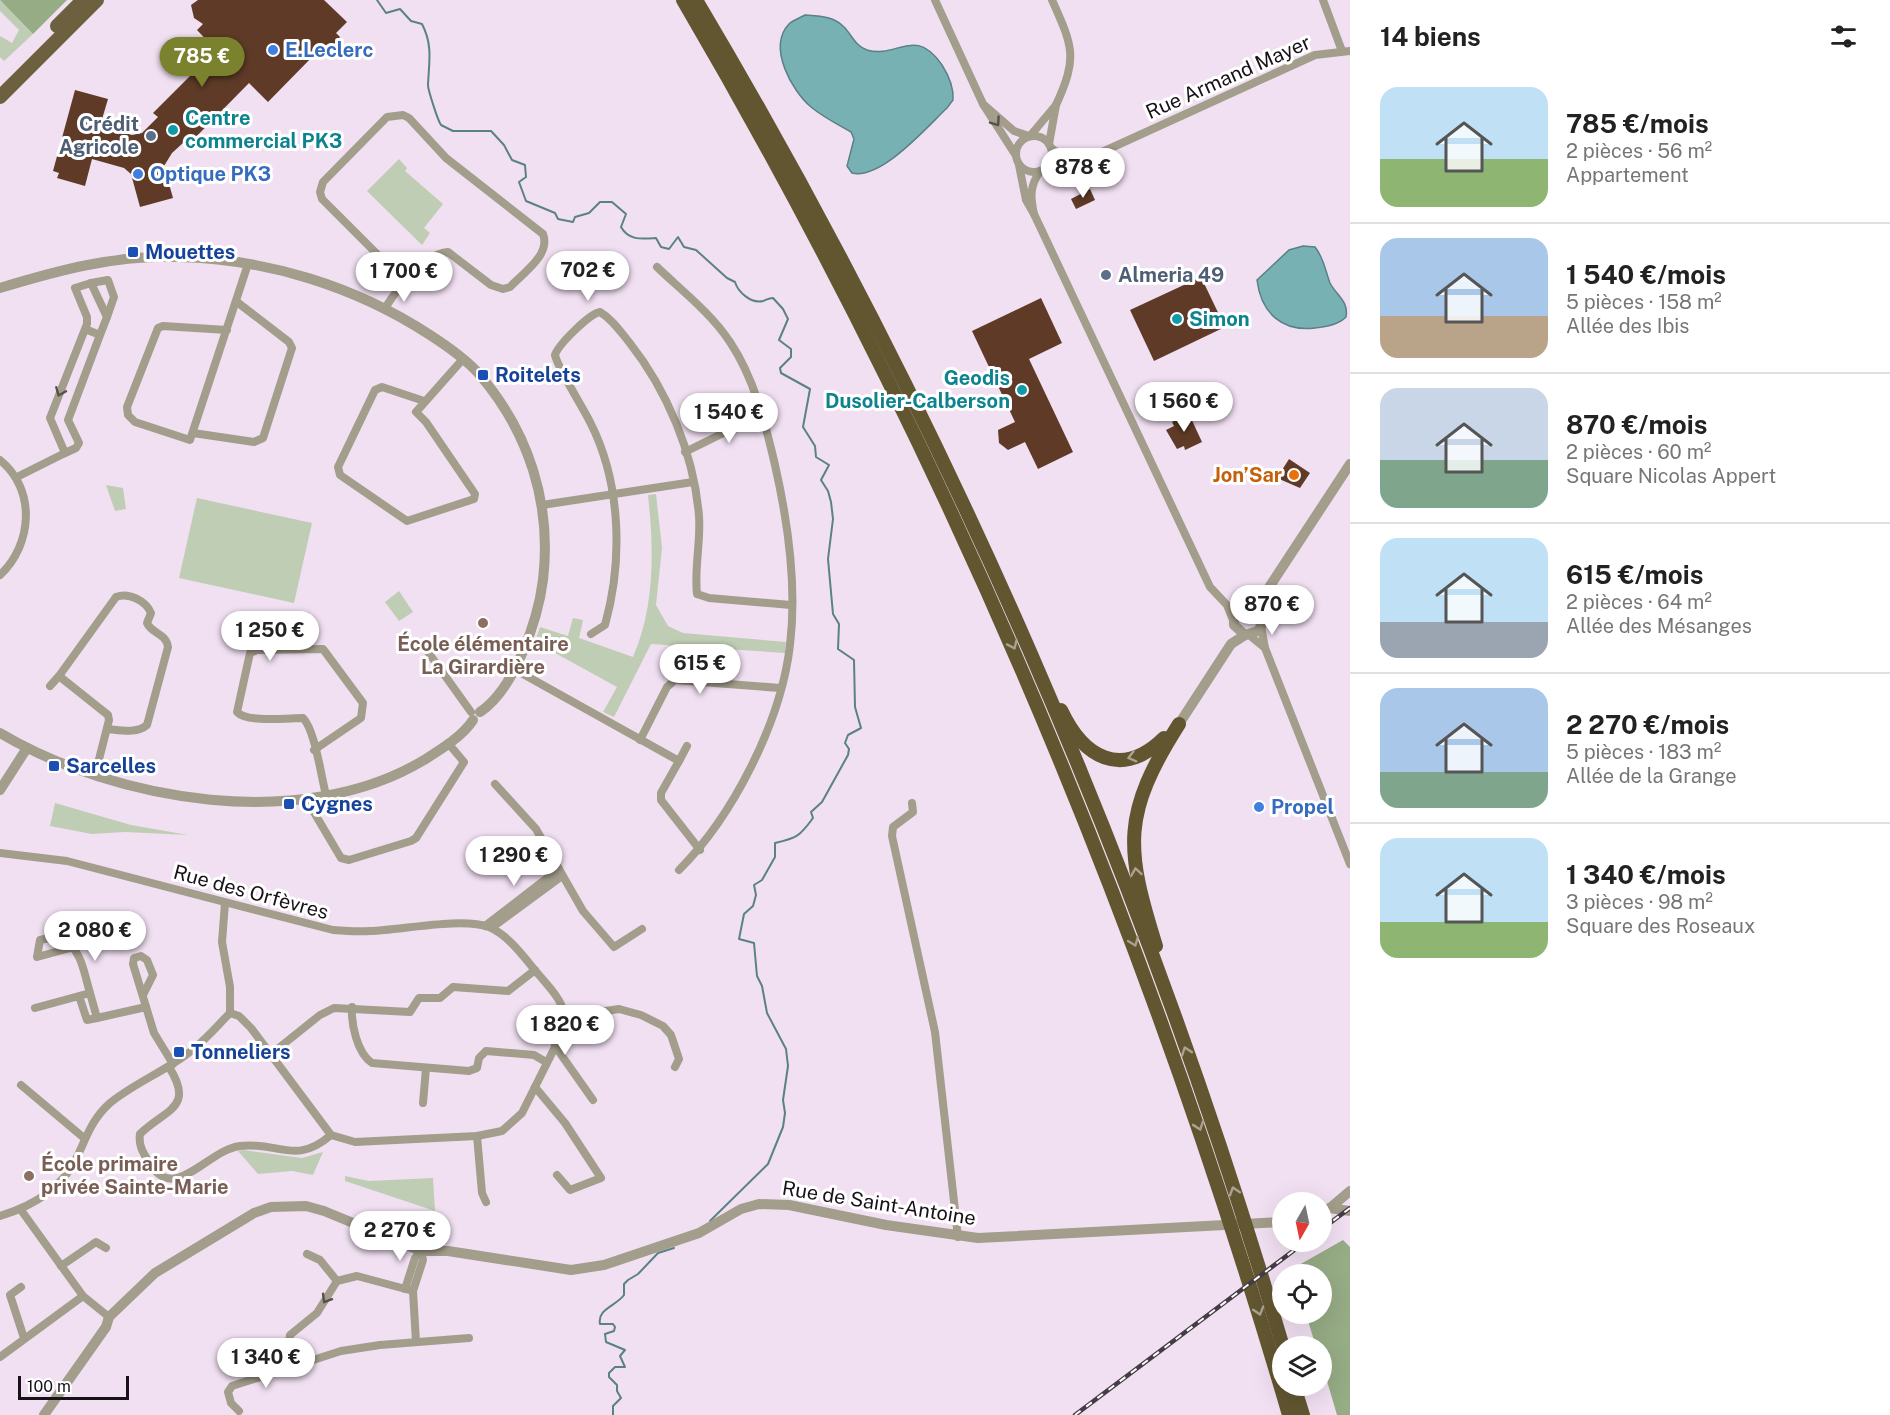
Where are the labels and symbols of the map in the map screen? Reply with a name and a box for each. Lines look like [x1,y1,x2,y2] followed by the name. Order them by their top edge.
[1142,30,1314,124] street label: Rue Armand Mayer
[160,37,244,88] pin: 785 €
[285,38,373,62] place label: E.Leclerc
[266,43,280,57] marker: E.Leclerc
[185,106,342,153] place label: Centre commercial PK3
[59,112,139,159] place label: Crédit Agricole
[989,115,1000,126] one-way arrow
[166,123,180,137] marker: Centre commercial PK3
[144,129,158,143] marker: Crédit Agricole
[1041,148,1125,199] pin: 878 €
[150,162,271,186] place label: Optique PK3
[131,167,145,181] marker: Optique PK3
[145,240,235,264] place label: Mouettes
[126,245,140,259] marker: Mouettes
[546,251,630,302] pin: 702 €
[349,252,459,303] pin: 1 700 €
[1118,263,1224,287] place label: Almeria 49
[1099,268,1113,282] marker: Almeria 49
[1189,307,1250,331] place label: Simon
[1170,312,1184,326] marker: Simon
[495,363,581,387] place label: Roitelets
[825,366,1010,413] place label: Geodis Dusolier-Calberson
[476,368,490,382] marker: Roitelets
[1129,382,1239,433] pin: 1 560 €
[1015,383,1029,397] marker: Geodis Dusolier-Calberson
[55,385,67,396] one-way arrow
[674,393,784,444] pin: 1 540 €
[1213,463,1282,487] place label: Jon’Sar
[1287,468,1301,482] marker: Jon’Sar
[1230,585,1314,636] pin: 870 €
[215,611,325,662] pin: 1 250 €
[476,616,490,630] marker: École élémentaire La Girardière
[397,631,569,679] place label: École élémentaire La Girardière
[1005,638,1017,649] one-way arrow
[658,644,742,695] pin: 615 €
[1127,750,1137,763] one-way arrow
[66,754,156,778] place label: Sarcelles
[47,759,61,773] marker: Sarcelles
[301,792,373,816] place label: Cygnes
[1271,795,1334,819] place label: Propel
[282,797,296,811] marker: Cygnes
[1252,800,1266,814] marker: Propel
[459,836,569,887] pin: 1 290 €
[171,860,331,924] street label: Rue des Orfèvres
[1130,867,1142,876] one-way arrow
[40,911,150,962] pin: 2 080 €
[1126,936,1139,947] one-way arrow
[510,1005,620,1056] pin: 1 820 €
[191,1040,291,1064] place label: Tonneliers
[172,1045,186,1059] marker: Tonneliers
[1181,1046,1194,1057] one-way arrow
[1191,1120,1204,1131] one-way arrow
[41,1151,229,1199] place label: École primaire privée Sainte-Marie
[22,1169,36,1183] marker: École primaire privée Sainte-Marie
[780,1176,978,1230] street label: Rue de Saint-Antoine
[1229,1186,1241,1197] one-way arrow
[1272,1192,1332,1252] north arrow
[345,1211,455,1262] pin: 2 270 €
[321,1293,333,1303] one-way arrow
[1251,1305,1264,1316] one-way arrow
[211,1338,321,1389] pin: 1 340 €
[18,1373,129,1400] scale bar

